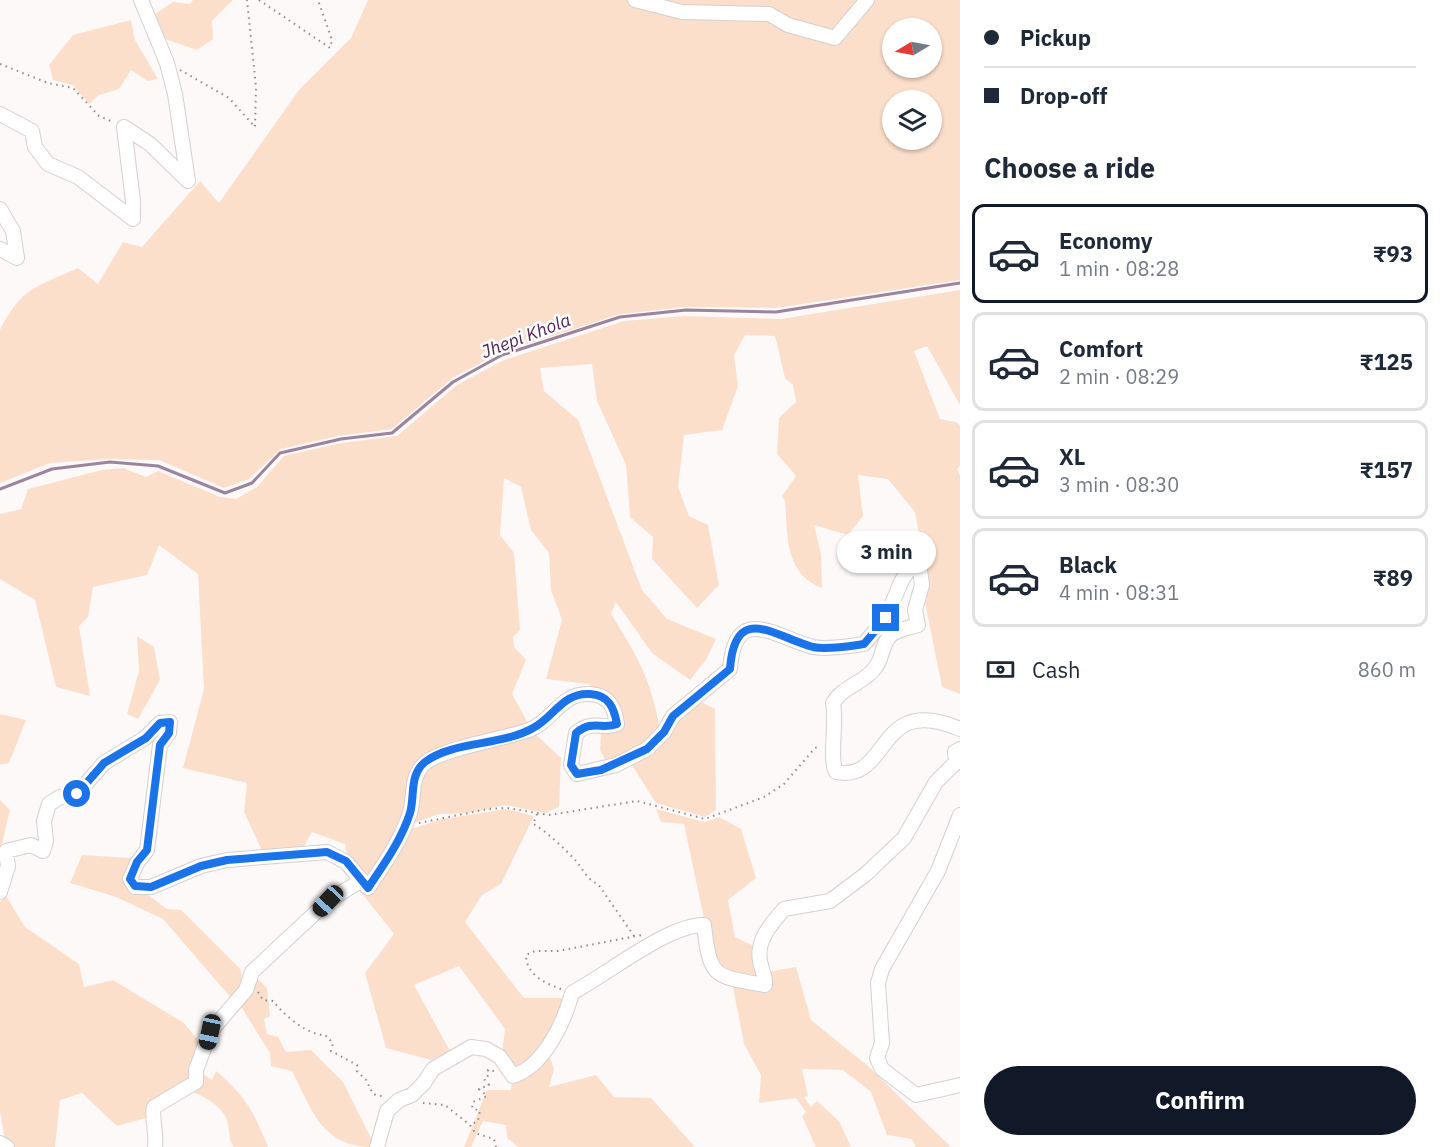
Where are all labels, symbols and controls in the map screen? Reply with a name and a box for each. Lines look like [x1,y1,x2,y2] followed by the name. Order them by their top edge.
[882,18,942,78] north arrow
[882,18,942,150] map controls
[1020,23,1091,52] text: Pickup
[1020,81,1107,110] text: Drop-off
[882,90,942,150] button: layers
[984,150,1155,185] text: Choose a ride
[1059,226,1153,255] text: Economy
[987,227,1041,281] icon: car
[1373,239,1413,268] text: ₹93
[1059,255,1179,282] text: 1 min · 08:28
[478,308,574,363] water label: Jhepi Khola
[1059,334,1143,363] text: Comfort
[987,335,1041,389] icon: car
[1360,347,1413,376] text: ₹125
[1059,363,1179,390] text: 2 min · 08:29
[1059,442,1085,471] text: XL
[987,443,1041,497] icon: car
[1360,455,1413,484] text: ₹157
[1059,471,1179,498] text: 3 min · 08:30
[836,531,936,573] callout: 3 min
[860,538,913,565] text: 3 min
[1059,550,1117,579] text: Black
[987,551,1041,605] icon: car
[1373,563,1413,592] text: ₹89
[1059,579,1179,606] text: 4 min · 08:31
[872,604,899,631] route end
[984,653,1017,686] icon: cash
[1032,655,1081,684] text: Cash
[1358,656,1416,683] text: 860 m
[63,780,90,807] route start
[309,882,347,920] car
[197,1013,223,1051] car
[984,1066,1416,1135] button: Confirm

